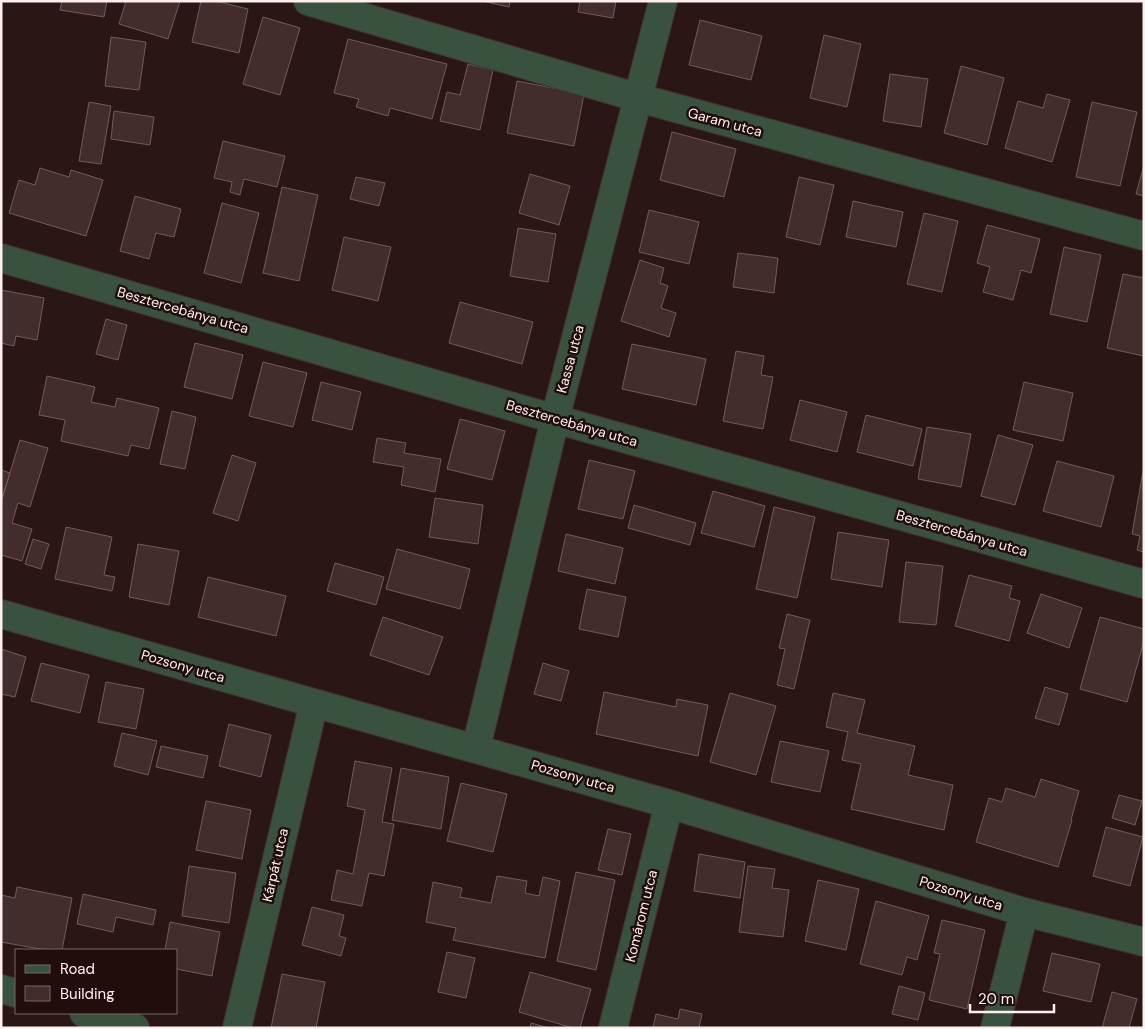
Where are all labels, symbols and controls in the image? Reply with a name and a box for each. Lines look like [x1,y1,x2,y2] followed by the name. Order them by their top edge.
[686,103,764,141] street label: Garam utca
[115,283,251,337] street label: Besztercebánya utca
[552,323,588,395] street label: Kassa utca
[504,396,640,450] street label: Besztercebánya utca
[894,506,1030,560] street label: Besztercebánya utca
[139,645,227,687] street label: Pozsony utca
[529,755,617,797] street label: Pozsony utca
[258,826,292,904] street label: Kárpát utca
[621,868,661,964] street label: Komárom utca
[917,872,1005,914] street label: Pozsony utca
[15,949,178,1014] legend
[60,959,95,979] text: Road
[970,982,1054,1014] scale bar
[60,984,115,1004] text: Building
[978,989,1014,1009] text: 20 m

